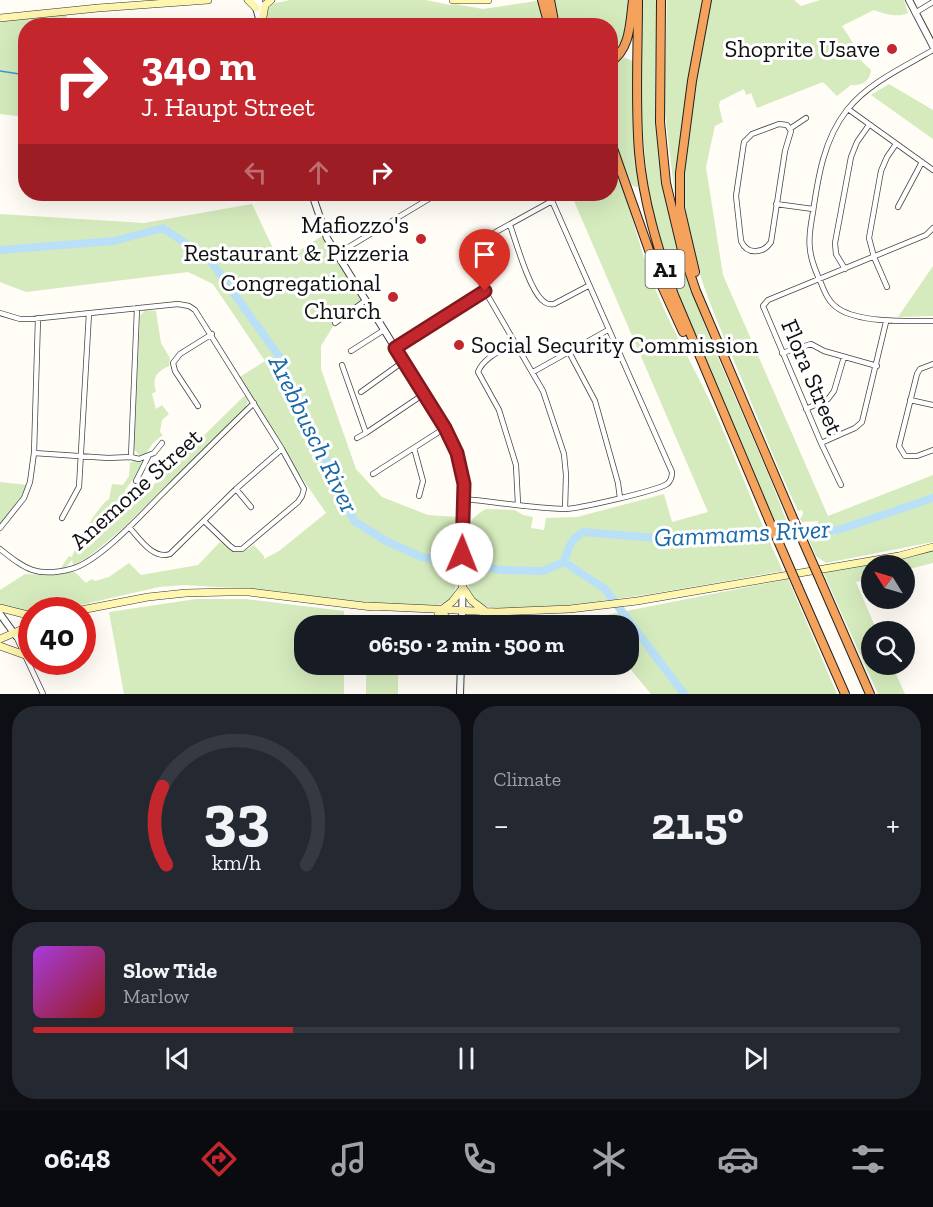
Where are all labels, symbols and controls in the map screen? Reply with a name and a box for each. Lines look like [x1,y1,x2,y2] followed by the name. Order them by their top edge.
[725,34,880,63] place label: Shoprite Usave
[141,40,256,91] text: 340 m
[42,42,120,120] icon: right
[885,42,899,56] marker: Shoprite Usave
[141,91,315,123] text: J. Haupt Street
[239,156,272,189] icon: left
[302,156,335,189] icon: ahead
[365,156,398,189] icon: right
[184,210,409,267] place label: Mafiozzo's Restaurant & Pizzeria
[459,229,510,291] pin
[414,232,428,246] marker: Mafiozzo's Restaurant & Pizzeria
[468,238,501,271] icon: arrive
[646,250,684,288] road number: A1
[221,268,382,325] place label: Congregational Church
[386,290,400,304] marker: Congregational Church
[775,315,850,439] street label: Flora Street
[471,330,759,359] place label: Social Security Commission
[452,338,466,352] marker: Social Security Commission
[262,349,366,518] water label: Arebbusch River
[64,422,208,555] street label: Anemone Street
[653,512,831,554] water label: Gammams River
[430,522,494,586] position arrow
[861,555,915,609] north arrow
[861,555,915,675] map controls
[18,597,96,675] speed limit sign: 40
[861,621,915,675] button: search
[369,631,564,658] text: 06:50 · 2 min · 500 m
[494,767,561,791] text: Climate
[203,780,270,855] text: 33
[651,797,744,851] text: 21.5°
[494,805,509,844] text: −
[886,805,900,844] text: +
[212,850,261,875] text: km/h
[123,957,217,984] text: Slow Tide
[123,984,189,1008] text: Marlow
[161,1042,194,1075] icon: previous
[450,1042,483,1075] icon: pause
[739,1042,772,1075] icon: next
[198,1138,240,1180] icon: directions
[328,1138,370,1180] icon: music
[458,1138,500,1180] icon: phone
[588,1138,630,1180] icon: climate
[717,1138,759,1180] icon: car
[847,1138,889,1180] icon: filters
[44,1143,111,1175] text: 06:48

